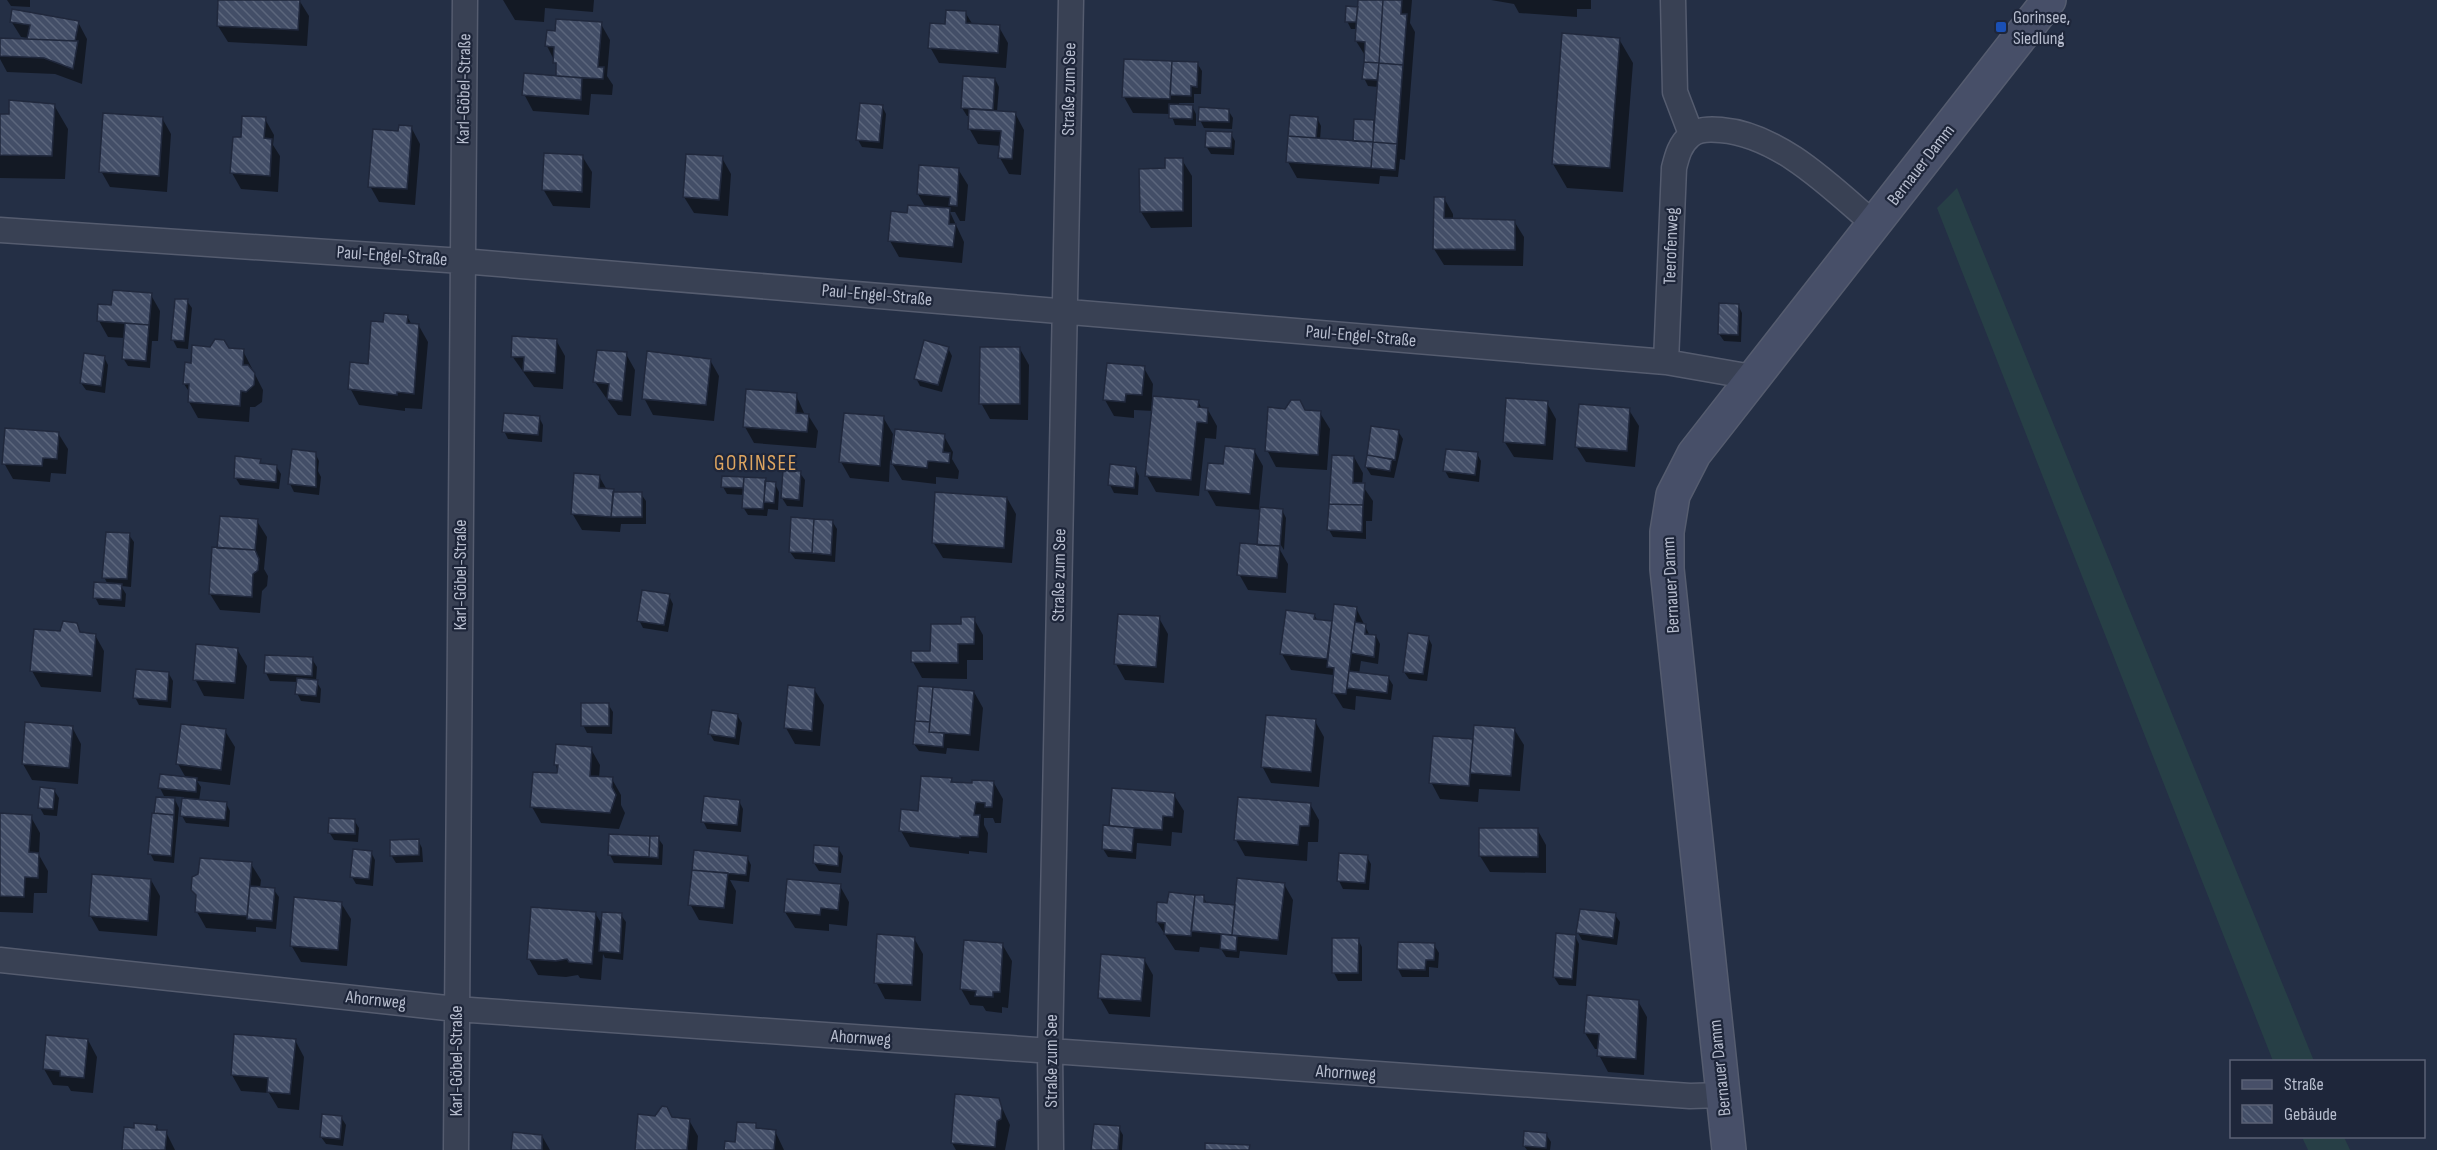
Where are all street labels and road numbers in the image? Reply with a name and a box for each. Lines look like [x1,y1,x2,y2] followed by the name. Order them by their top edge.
[453,33,475,145] street label: Karl-Göbel-Straße
[1058,42,1080,136] street label: Straße zum See
[1883,120,1959,210] street label: Bernauer Damm
[1659,207,1683,285] street label: Teerofenweg
[336,242,448,270] street label: Paul-Engel-Straße
[821,280,933,310] street label: Paul-Engel-Straße
[1305,321,1417,351] street label: Paul-Engel-Straße
[450,520,471,630] street label: Karl-Göbel-Straße
[1048,528,1070,622] street label: Straße zum See
[1658,536,1684,634] street label: Bernauer Damm
[344,986,407,1014] street label: Ahornweg
[446,1006,467,1116] street label: Karl-Göbel-Straße
[1041,1014,1062,1108] street label: Straße zum See
[1705,1019,1735,1117] street label: Bernauer Damm
[829,1025,892,1051] street label: Ahornweg
[1314,1060,1377,1086] street label: Ahornweg

